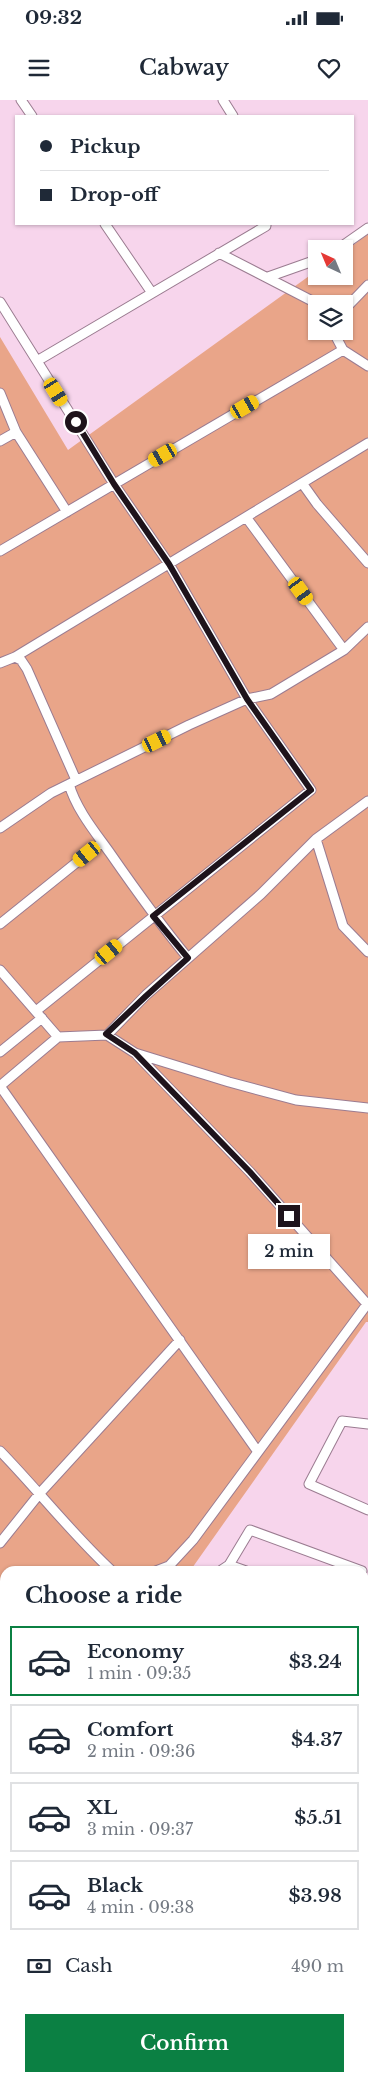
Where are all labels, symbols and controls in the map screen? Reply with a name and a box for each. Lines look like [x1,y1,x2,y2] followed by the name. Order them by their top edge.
[25,6,82,29] text: 09:32
[25,54,53,82] icon: menu
[139,54,229,81] text: Cabway
[315,54,343,82] icon: heart
[70,135,141,158] text: Pickup
[70,183,159,206] text: Drop-off
[308,240,352,285] north arrow
[308,240,353,340] map controls
[308,295,353,340] button: layers
[41,375,70,409] car
[228,393,261,421] car
[65,411,87,433] route start
[146,441,179,469] car
[286,574,315,608] car
[140,728,173,754] car
[70,839,103,869] car
[92,937,125,967] car
[278,1205,300,1227] route end
[248,1234,330,1268] callout: 2 min
[264,1241,314,1261] text: 2 min
[25,1582,182,1609] text: Choose a ride
[27,1639,72,1684] icon: car
[87,1640,184,1663] text: Economy
[289,1650,342,1673] text: $3.24
[87,1663,191,1683] text: 1 min · 09:35
[27,1717,72,1762] icon: car
[87,1718,174,1741] text: Comfort
[291,1728,342,1751] text: $4.37
[87,1741,195,1761] text: 2 min · 09:36
[27,1795,72,1840] icon: car
[87,1796,117,1819] text: XL
[294,1806,342,1829] text: $5.51
[87,1819,193,1839] text: 3 min · 09:37
[27,1873,72,1918] icon: car
[87,1874,143,1897] text: Black
[288,1884,342,1907] text: $3.98
[87,1897,194,1917] text: 4 min · 09:38
[25,1952,53,1980] icon: cash
[65,1954,112,1977] text: Cash
[291,1956,344,1976] text: 490 m
[25,2014,344,2072] button: Confirm

